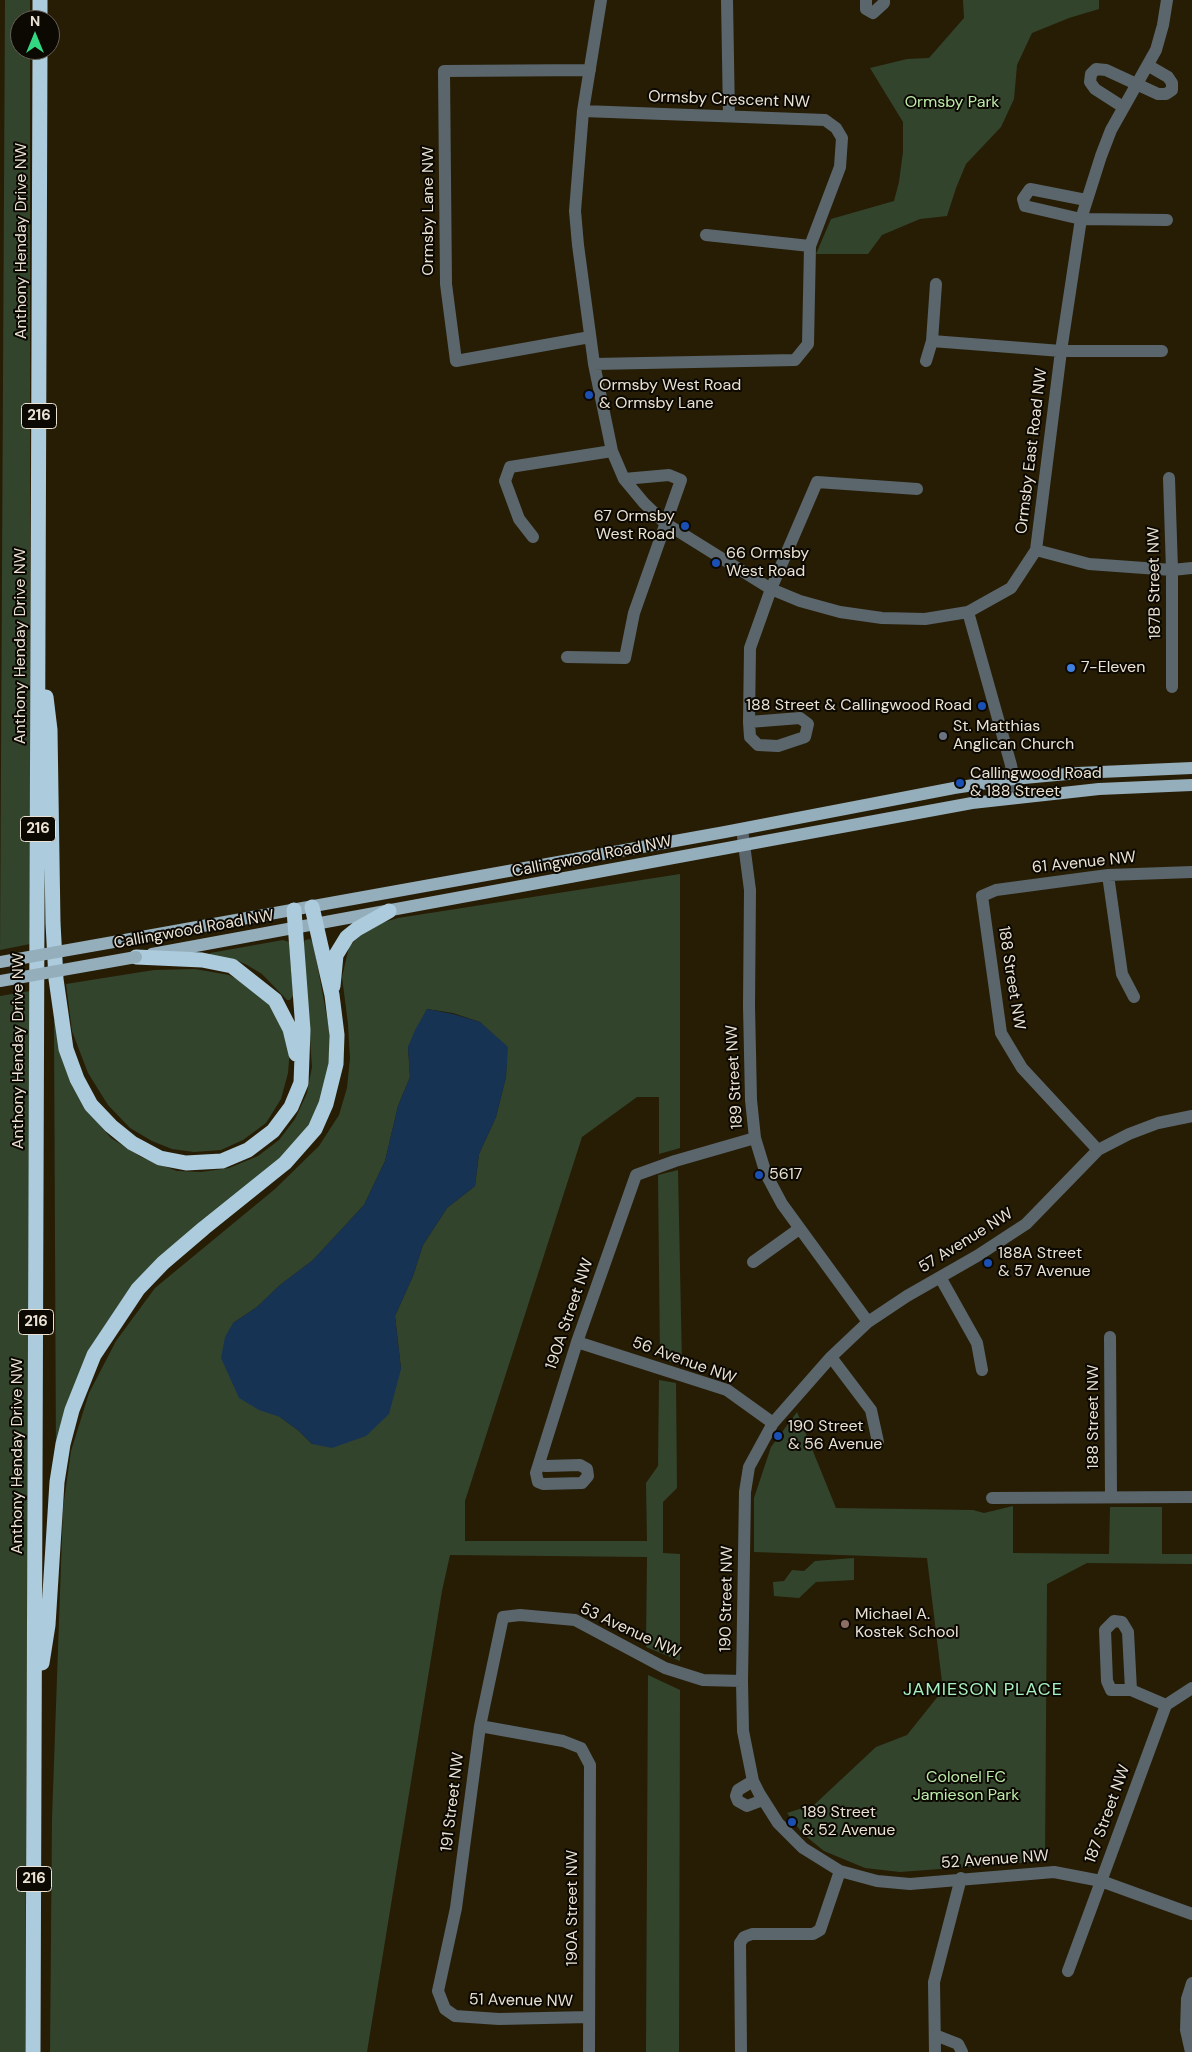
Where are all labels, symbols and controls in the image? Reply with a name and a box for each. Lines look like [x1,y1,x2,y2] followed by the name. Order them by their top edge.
[10,10,60,60] north arrow
[30,12,40,30] text: N
[648,88,810,112] street label: Ormsby Crescent NW
[905,93,999,113] park label: Ormsby Park
[12,143,32,339] street label: Anthony Henday Drive NW
[419,146,439,276] street label: Ormsby Lane NW
[1012,367,1052,535] street label: Ormsby East Road NW
[599,376,741,414] place label: Ormsby West Road & Ormsby Lane
[583,389,595,401] marker: Ormsby West Road & Ormsby Lane
[22,404,56,428] road number: 216
[594,507,675,545] place label: 67 Ormsby West Road
[679,520,691,532] marker: 67 Ormsby West Road
[1144,526,1166,640] street label: 187B Street NW
[726,544,809,582] place label: 66 Ormsby West Road
[11,548,31,744] street label: Anthony Henday Drive NW
[710,557,722,569] marker: 66 Ormsby West Road
[1081,658,1145,678] place label: 7-Eleven
[1065,662,1077,674] marker: 7-Eleven
[746,696,972,716] place label: 188 Street & Callingwood Road
[976,700,988,712] marker: 188 Street & Callingwood Road
[953,717,1074,755] place label: St. Matthias Anglican Church
[937,730,949,742] marker: St. Matthias Anglican Church
[970,764,1102,802] place label: Callingwood Road & 188 Street
[954,777,966,789] marker: Callingwood Road & 188 Street
[20,816,56,842] road number: 216
[510,832,674,882] street label: Callingwood Road NW
[1031,848,1137,878] street label: 61 Avenue NW
[112,906,276,954] street label: Callingwood Road NW
[993,925,1029,1031] street label: 188 Street NW
[9,953,29,1149] street label: Anthony Henday Drive NW
[723,1024,747,1130] street label: 189 Street NW
[769,1165,802,1185] place label: 5617
[753,1169,765,1181] marker: 5617
[915,1204,1017,1278] street label: 57 Avenue NW
[998,1244,1091,1282] place label: 188A Street & 57 Avenue
[542,1256,598,1372] street label: 190A Street NW
[982,1257,994,1269] marker: 188A Street & 57 Avenue
[18,1310,54,1334] road number: 216
[629,1333,739,1389] street label: 56 Avenue NW
[8,1358,28,1554] street label: Anthony Henday Drive NW
[1084,1365,1104,1469] street label: 188 Street NW
[788,1417,882,1455] place label: 190 Street & 56 Avenue
[772,1430,784,1442] marker: 190 Street & 56 Avenue
[716,1546,738,1652] street label: 190 Street NW
[577,1599,683,1663] street label: 53 Avenue NW
[855,1605,959,1643] place label: Michael A. Kostek School
[839,1618,851,1630] marker: Michael A. Kostek School
[901,1679,1065,1701] district label: JAMIESON PLACE
[437,1751,469,1853] street label: 191 Street NW
[1081,1762,1135,1866] street label: 187 Street NW
[913,1768,1019,1806] park label: Colonel FC Jamieson Park
[802,1803,895,1841] place label: 189 Street & 52 Avenue
[786,1816,798,1828] marker: 189 Street & 52 Avenue
[940,1847,1050,1873] street label: 52 Avenue NW
[563,1850,583,1966] street label: 190A Street NW
[16,1866,52,1892] road number: 216
[469,1990,573,2012] street label: 51 Avenue NW

